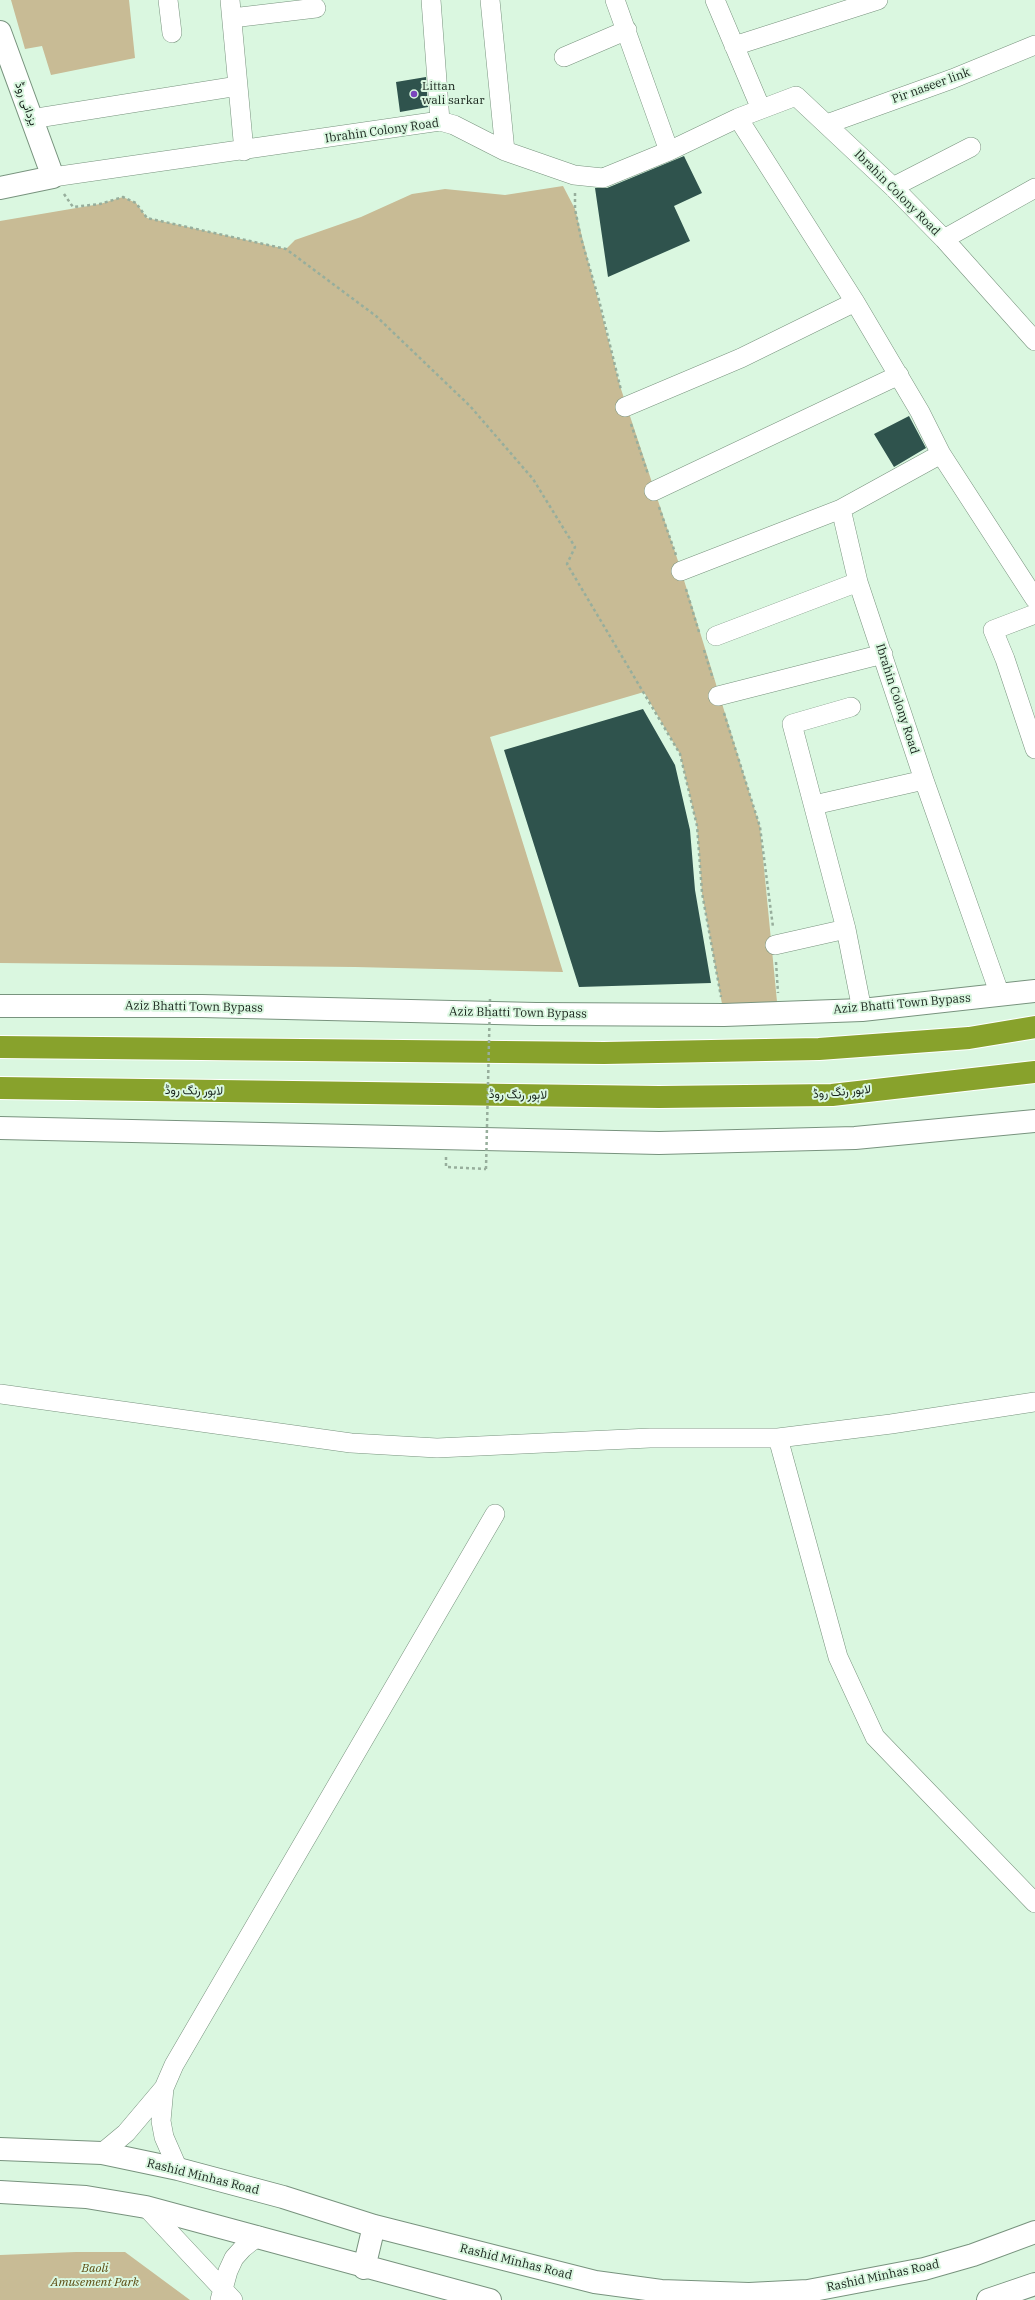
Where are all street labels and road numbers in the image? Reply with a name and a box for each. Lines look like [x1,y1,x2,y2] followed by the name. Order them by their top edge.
[890,65,972,107] street label: Pir naseer link
[11,80,41,128] street label: یزدانی روڈ
[324,116,440,146] street label: Ibrahin Colony Road
[851,147,943,239] street label: Ibrahin Colony Road
[872,642,922,756] street label: Ibrahin Colony Road
[833,991,971,1017] street label: Aziz Bhatti Town Bypass
[125,999,263,1015] street label: Aziz Bhatti Town Bypass
[449,1005,587,1021] street label: Aziz Bhatti Town Bypass
[812,1082,872,1102] street label: لاہور رنگ روڈ
[165,1083,223,1099] street label: لاہور رنگ روڈ
[489,1087,547,1103] street label: لاہور رنگ روڈ
[145,2156,261,2198] street label: Rashid Minhas Road
[458,2241,574,2283] street label: Rashid Minhas Road
[825,2257,941,2295] street label: Rashid Minhas Road

